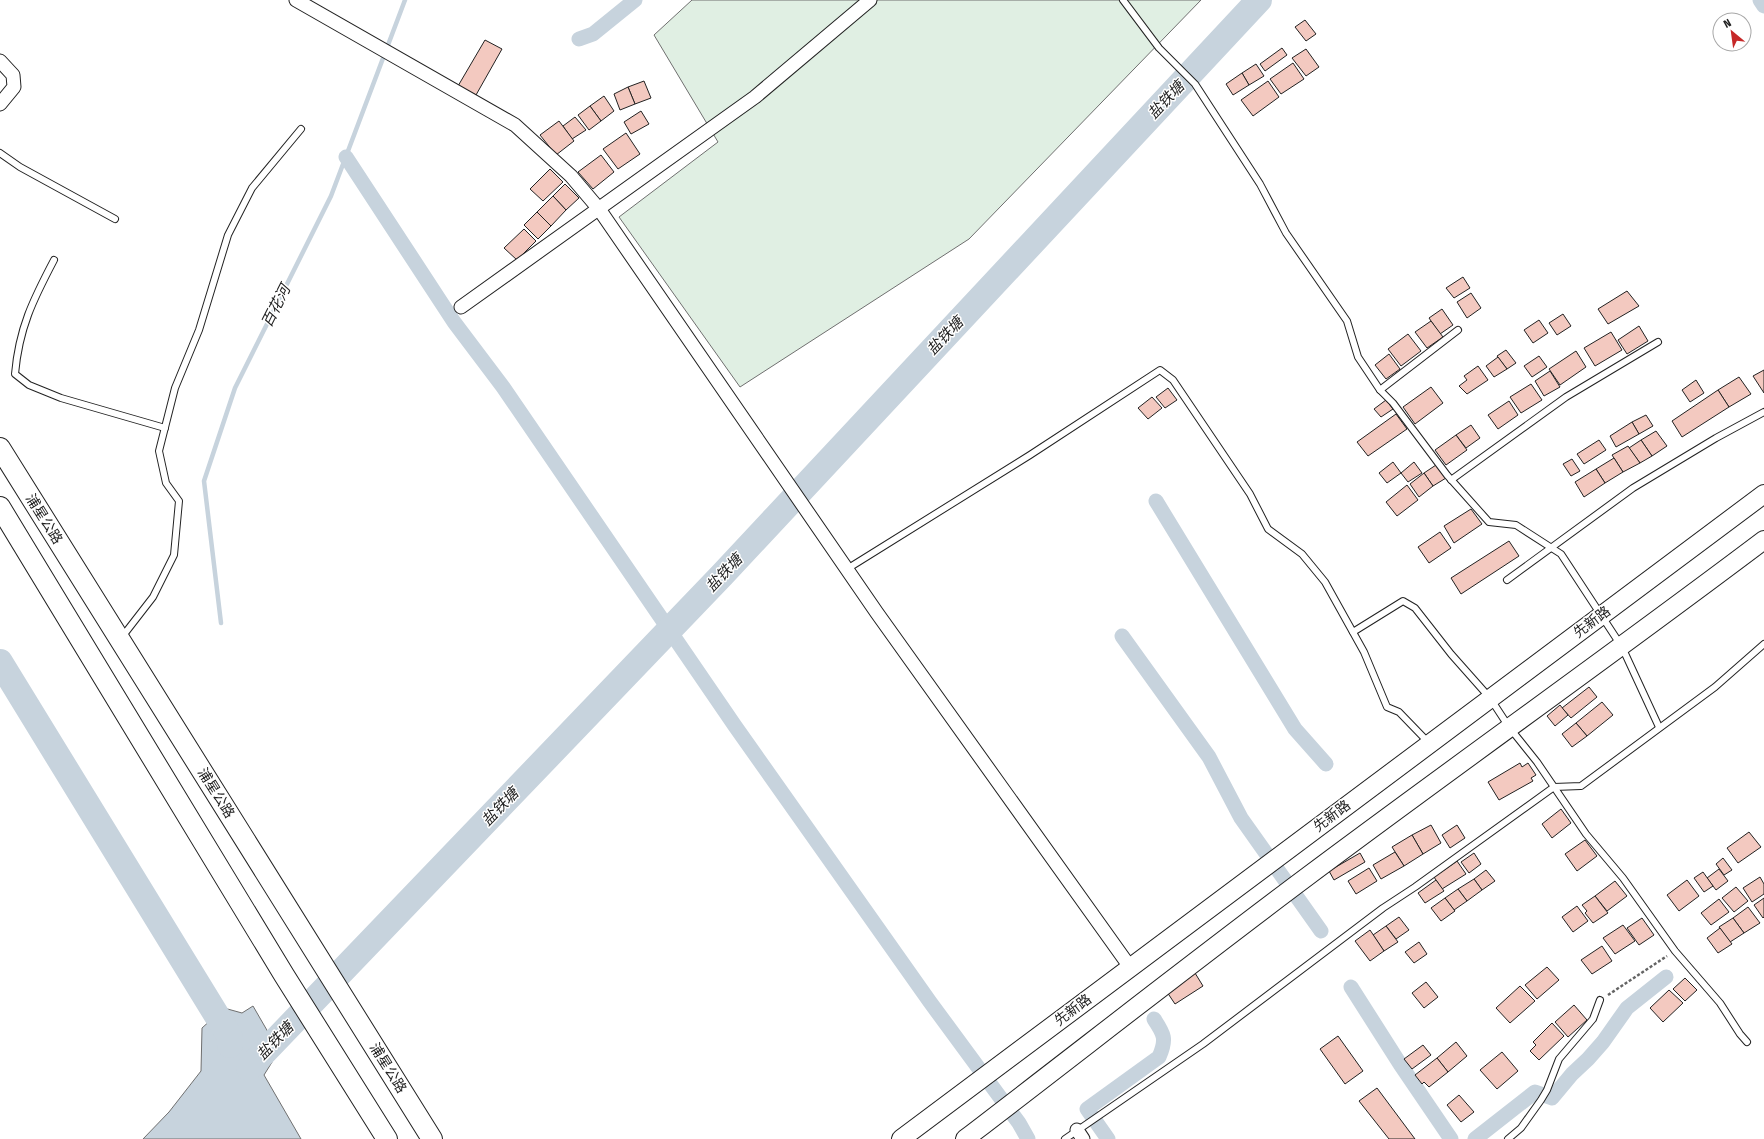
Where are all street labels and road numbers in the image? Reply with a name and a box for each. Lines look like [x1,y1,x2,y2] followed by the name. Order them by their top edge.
[22,491,66,547] street label: 浦星公路
[1570,603,1614,641] street label: 先新路
[194,765,238,821] street label: 浦星公路
[1310,797,1354,835] street label: 先新路
[1051,991,1095,1029] street label: 先新路
[366,1040,410,1096] street label: 浦星公路

